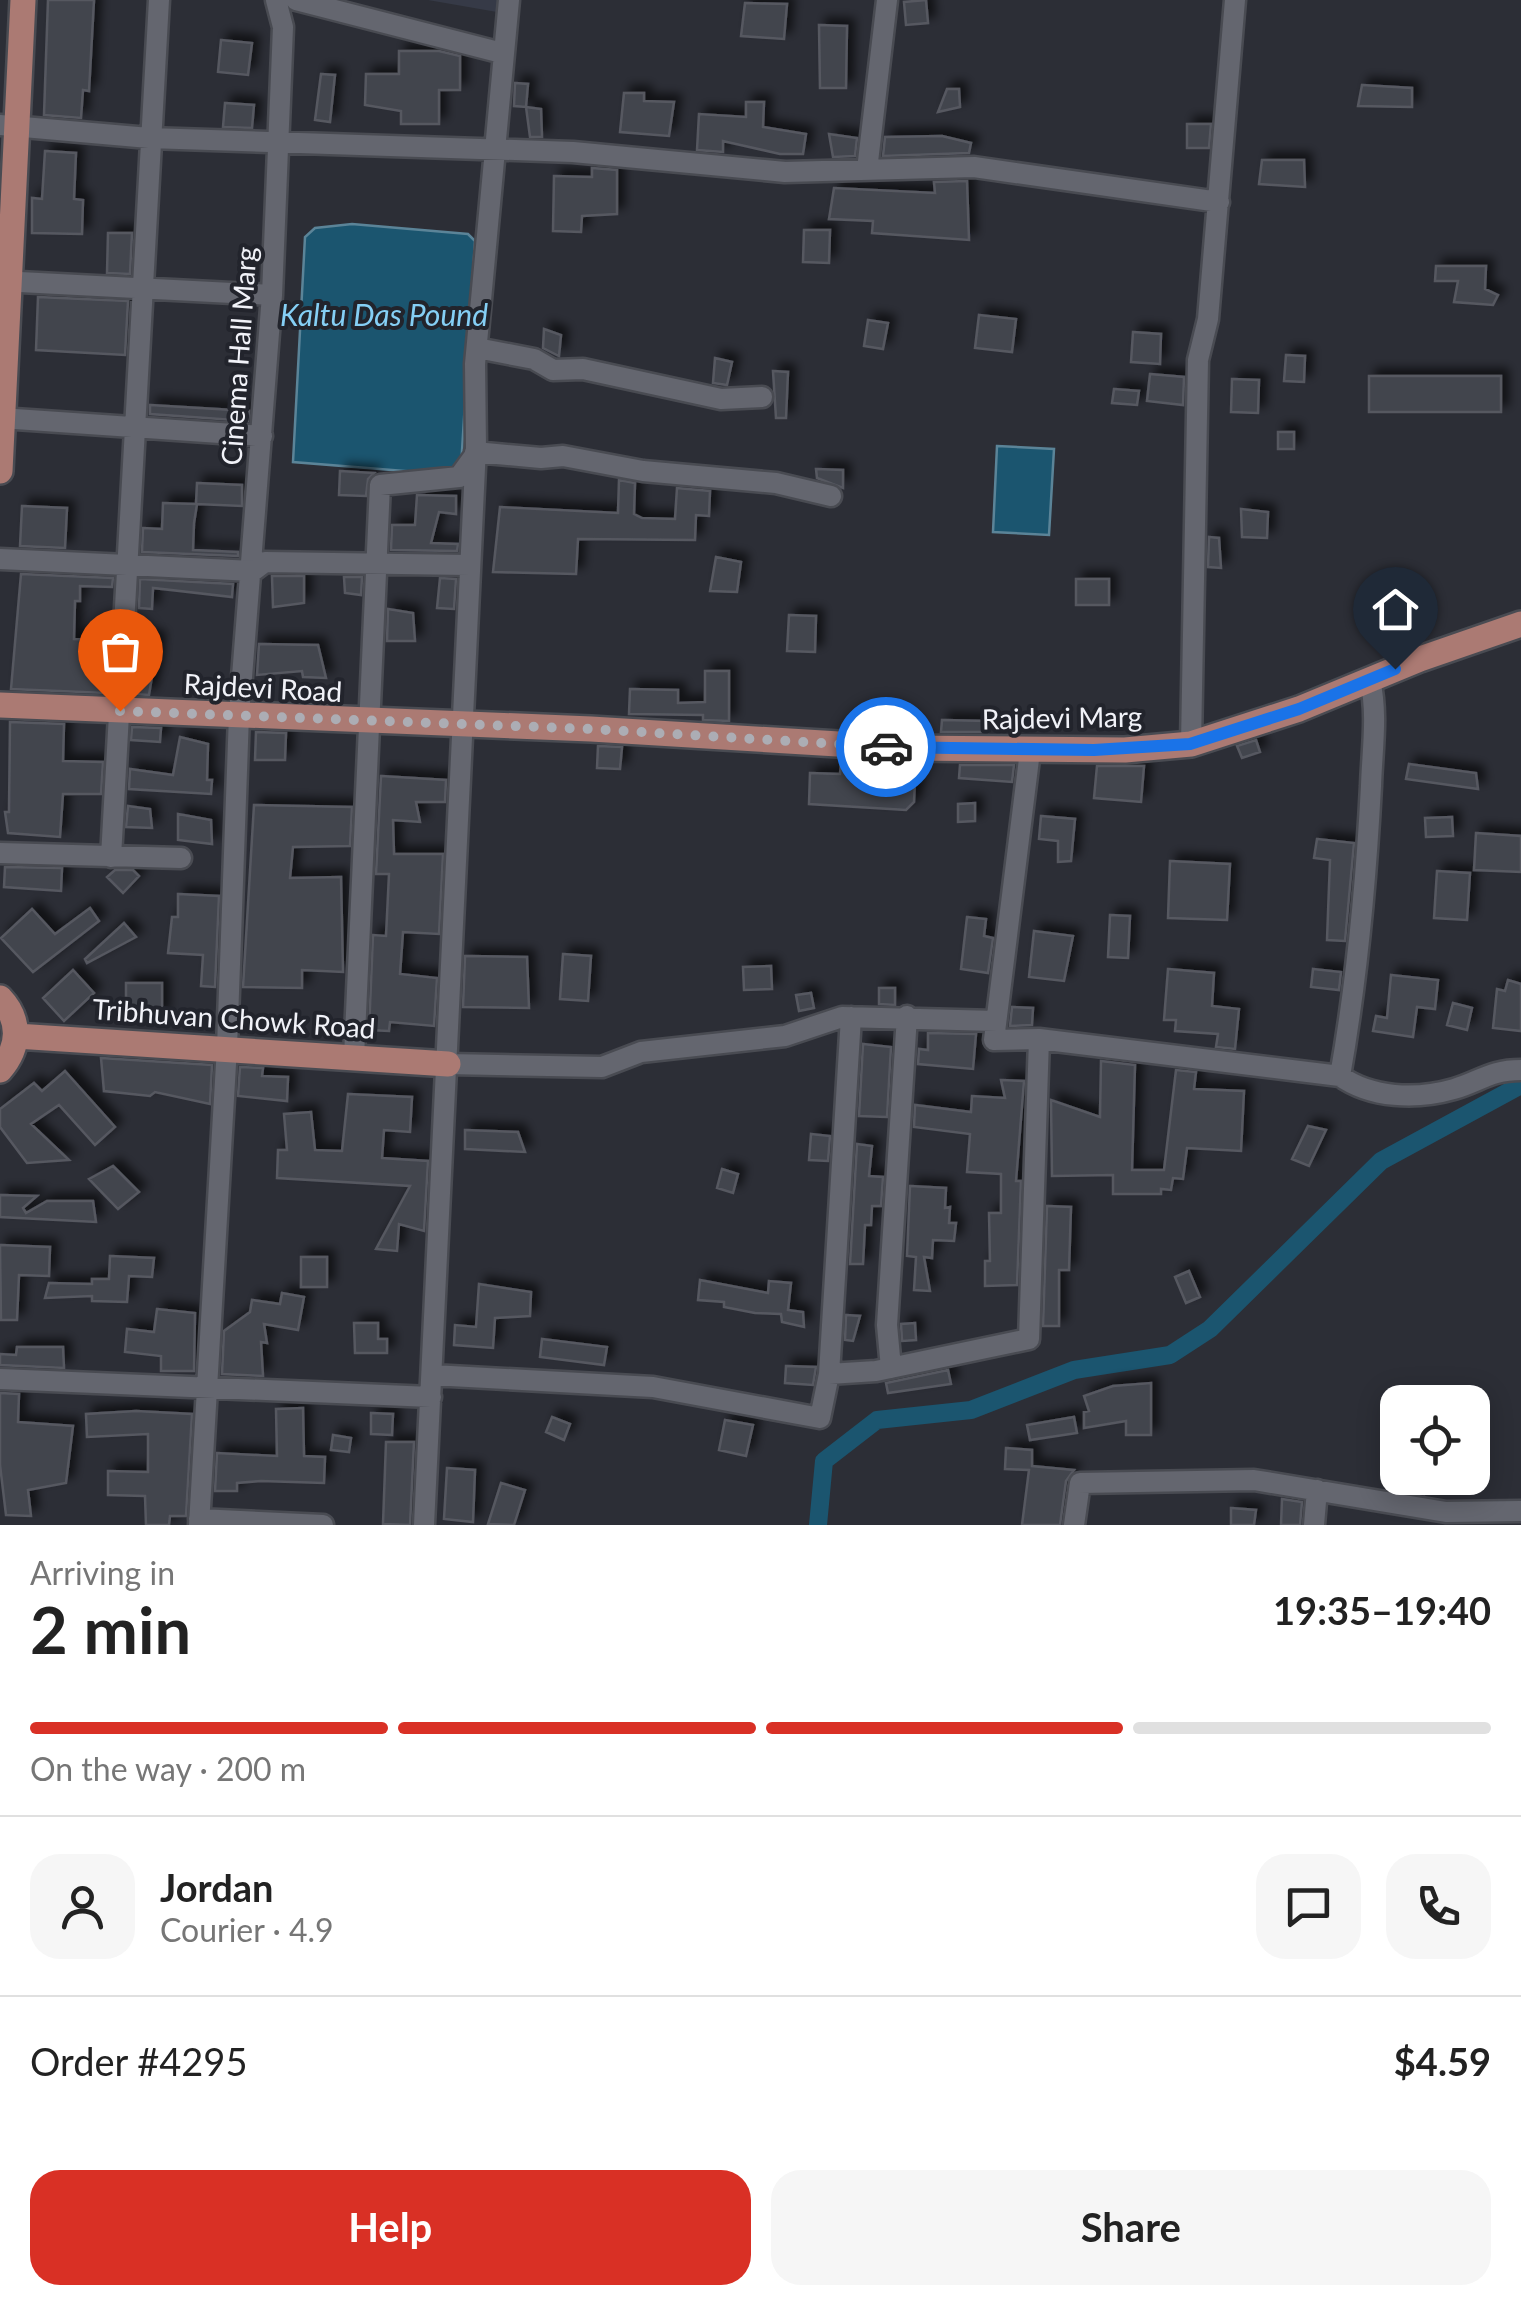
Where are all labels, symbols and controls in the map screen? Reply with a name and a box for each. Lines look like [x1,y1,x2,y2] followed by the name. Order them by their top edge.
[213,245,263,466] street label: Cinema Hall Marg
[280,296,488,332] water label: Kaltu Das Pound
[1353,567,1438,670] pin
[1368,582,1423,637] icon: home
[78,609,163,712] pin
[93,624,148,679] icon: bag
[183,666,343,708] street label: Rajdevi Road
[836,697,936,797] courier
[982,699,1142,735] street label: Rajdevi Marg
[859,720,914,775] icon: car
[91,991,377,1045] street label: Tribhuvan Chowk Road
[1380,1385,1490,1495] map controls
[1380,1385,1490,1495] button: locate
[30,1553,175,1592] text: Arriving in
[1273,1587,1491,1633] text: 19:35–19:40
[30,1590,191,1668] text: 2 min
[30,1749,306,1788] text: On the way · 200 m
[30,1854,135,1959] button: person
[1256,1854,1361,1959] button: chat
[1386,1854,1491,1959] button: phone
[160,1864,273,1910] text: Jordan
[160,1910,334,1949] text: Courier · 4.9
[30,2038,247,2084] text: Order #4295
[1394,2038,1491,2084] text: $4.59
[30,2170,751,2285] button: Help
[771,2170,1491,2285] button: Share

